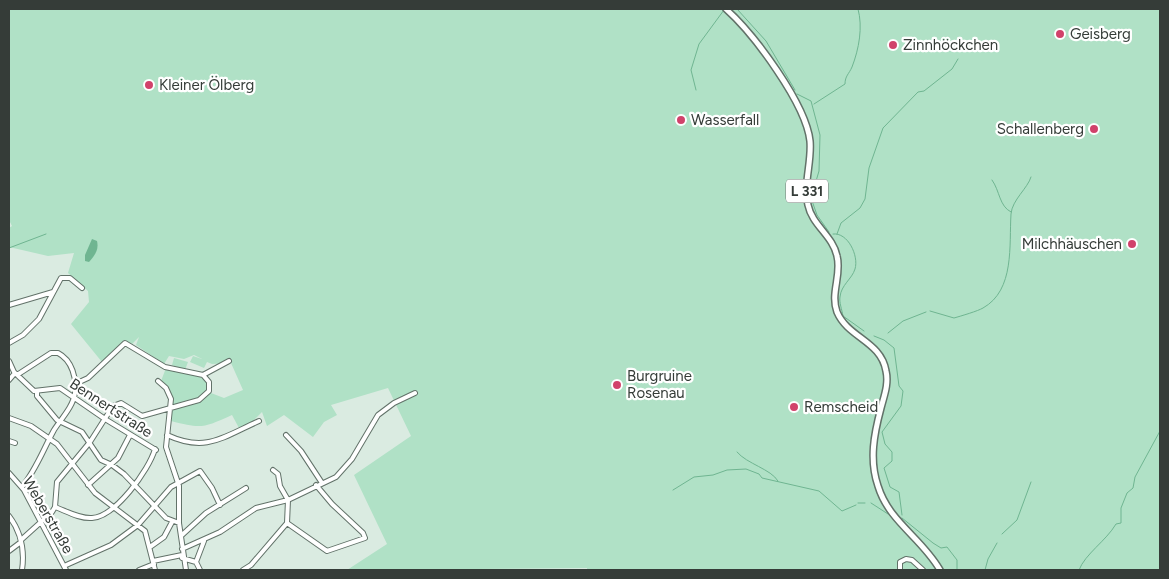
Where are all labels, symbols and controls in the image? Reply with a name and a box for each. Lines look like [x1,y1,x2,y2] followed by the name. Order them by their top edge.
[1070,25,1131,43] place label: Geisberg
[1054,28,1066,40] marker: Geisberg
[903,36,998,54] place label: Zinnhöckchen
[887,39,899,51] marker: Zinnhöckchen
[159,76,254,94] place label: Kleiner Ölberg
[143,79,155,91] marker: Kleiner Ölberg
[691,111,759,129] place label: Wasserfall
[675,114,687,126] marker: Wasserfall
[997,120,1084,138] place label: Schallenberg
[1088,123,1100,135] marker: Schallenberg
[786,180,828,202] road number: L 331
[1022,235,1122,253] place label: Milchhäuschen
[1126,238,1138,250] marker: Milchhäuschen
[627,367,692,402] place label: Burgruine Rosenau
[66,375,156,441] street label: Bennertstraße
[611,379,623,391] marker: Burgruine Rosenau
[804,398,878,416] place label: Remscheid
[788,401,800,413] marker: Remscheid
[19,473,77,557] street label: Weberstraße

